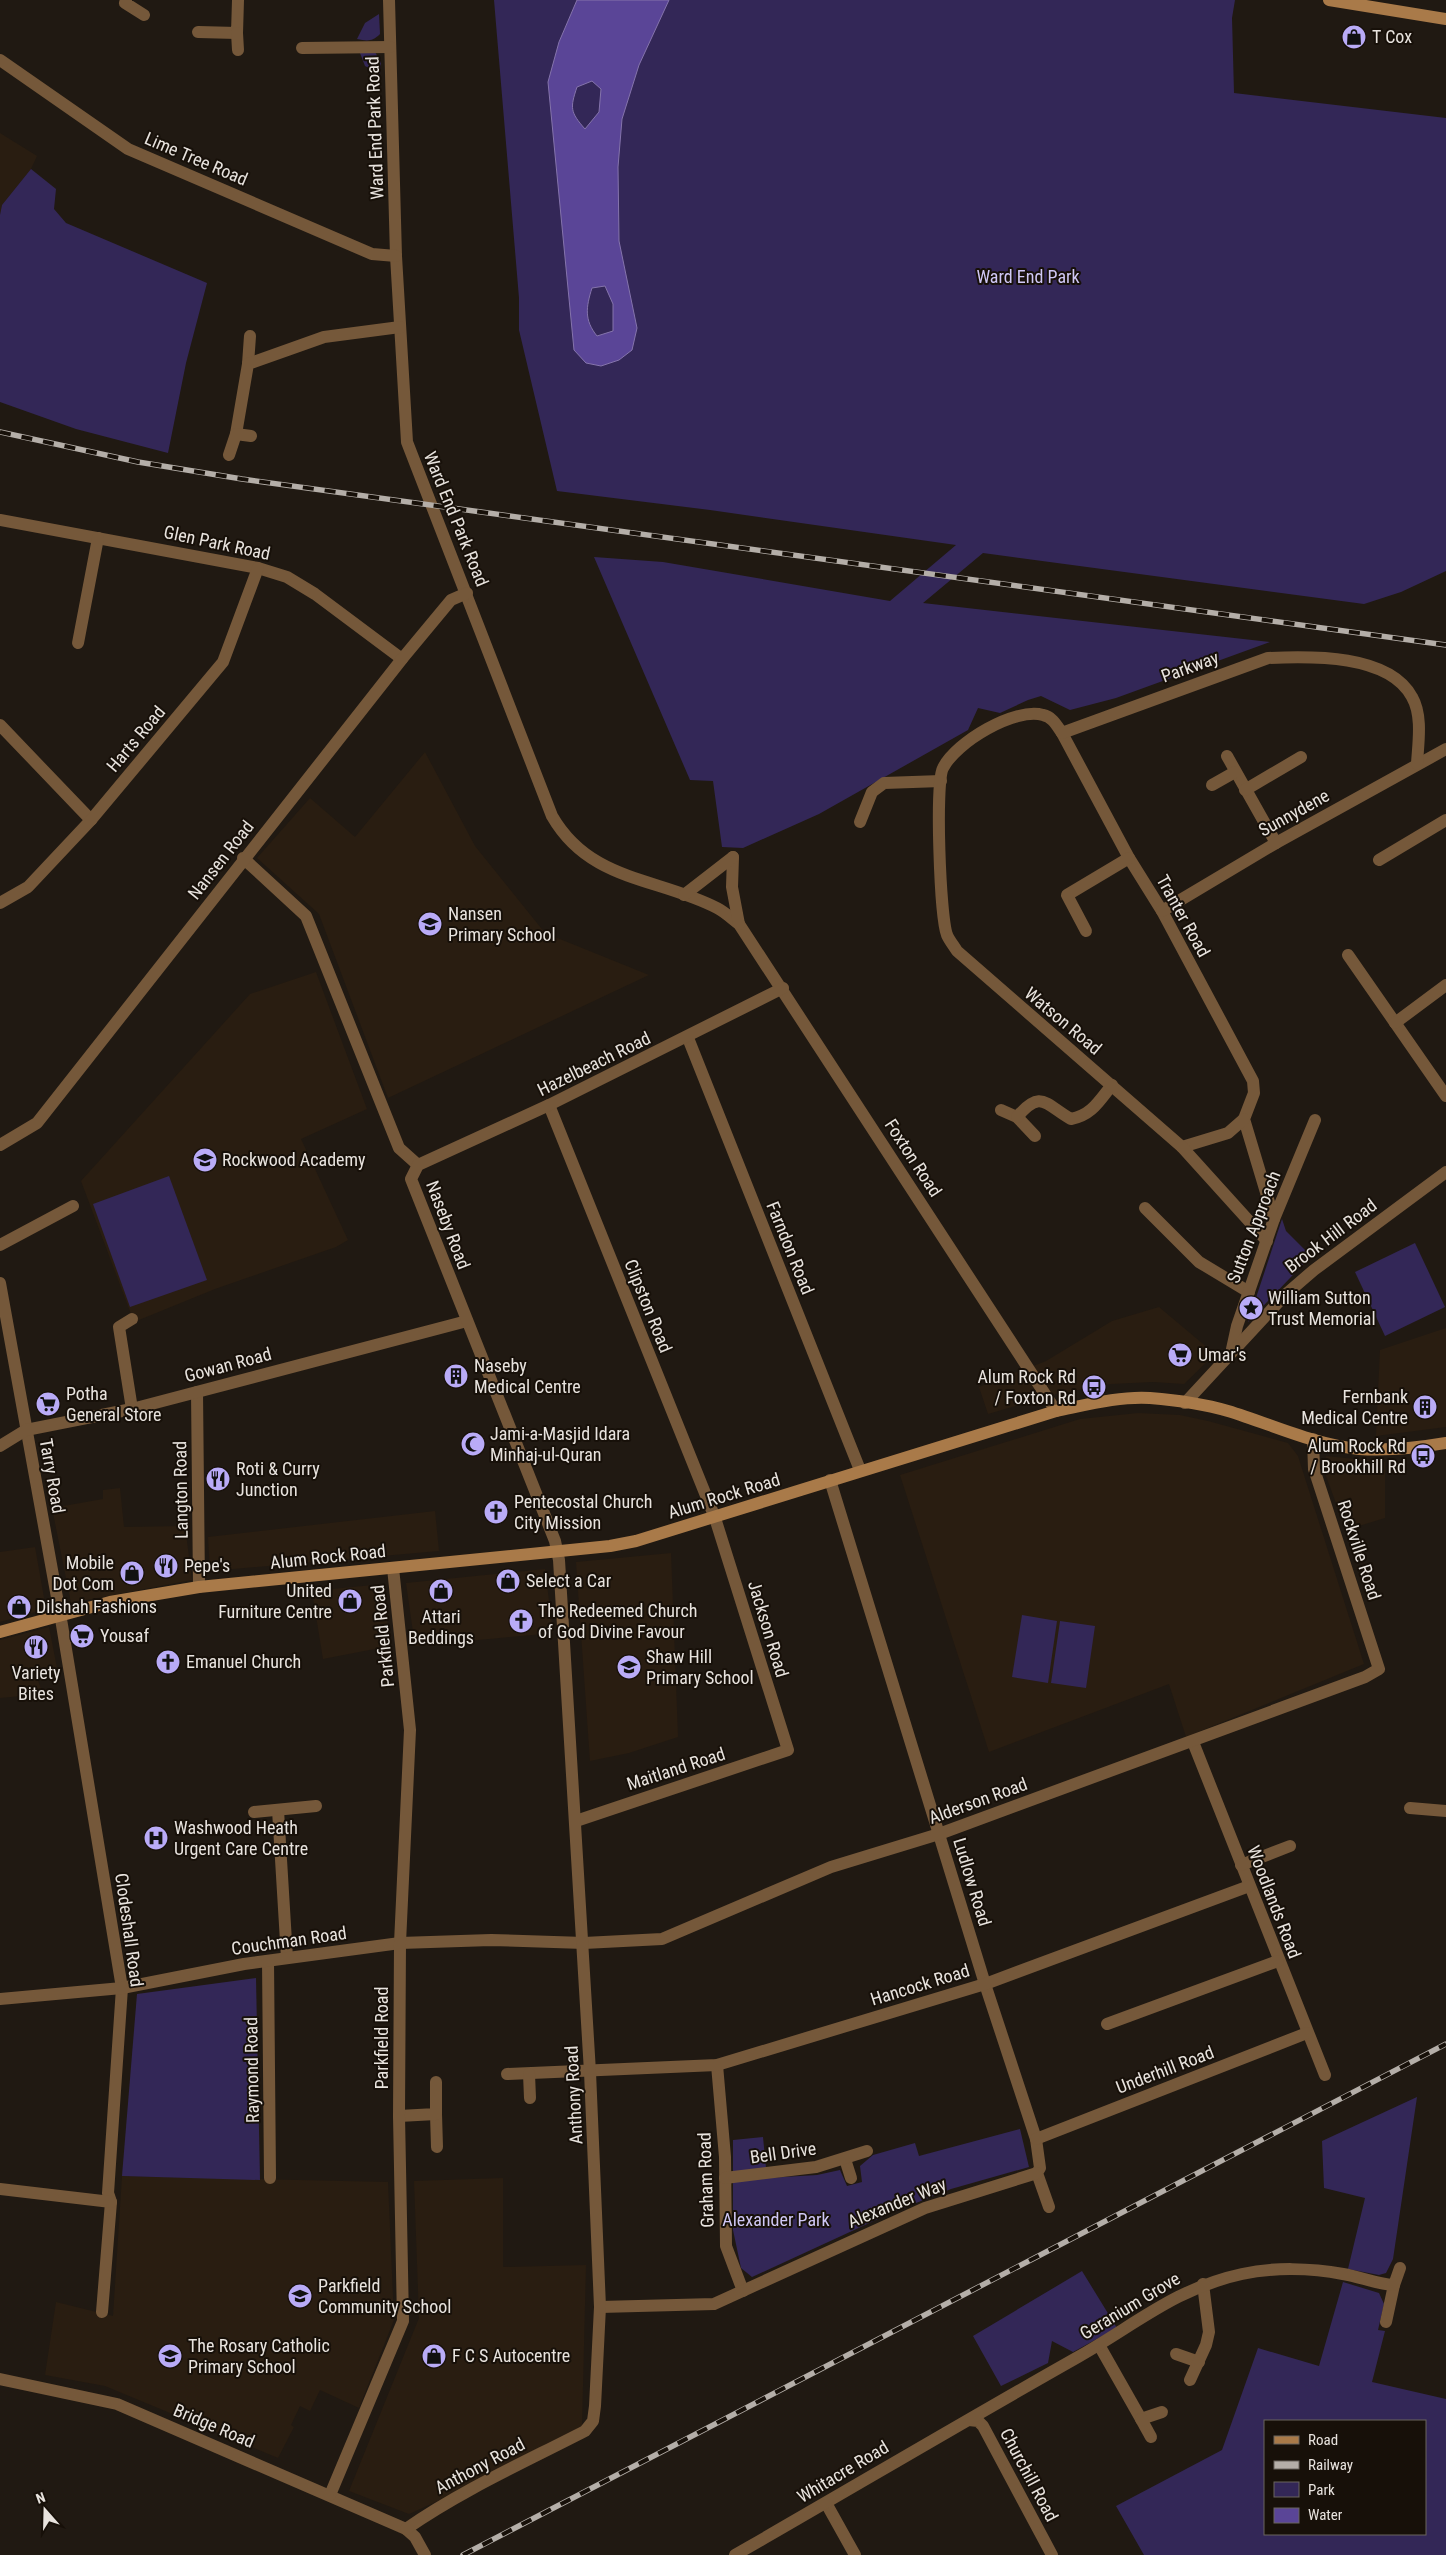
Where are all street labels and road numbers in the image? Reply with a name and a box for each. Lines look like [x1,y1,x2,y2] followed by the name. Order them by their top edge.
[362,56,387,200] street label: Ward End Park Road
[142,127,251,190] street label: Lime Tree Road
[420,448,493,589] street label: Ward End Park Road
[162,521,272,564] street label: Glen Park Road
[1158,646,1222,687] street label: Parkway
[102,701,169,776] street label: Harts Road
[1255,785,1333,841] street label: Sunnydene
[183,816,258,903] street label: Nansen Road
[1152,871,1215,961] street label: Tranter Road
[1021,982,1106,1059] street label: Watson Road
[534,1027,654,1100] street label: Hazelbeach Road
[881,1115,946,1201] street label: Foxton Road
[1222,1168,1285,1286] street label: Sutton Approach
[422,1178,475,1272] street label: Naseby Road
[1281,1194,1381,1277] street label: Brook Hill Road
[762,1198,819,1297] street label: Farndon Road
[620,1256,677,1356] street label: Clipston Road
[182,1343,274,1386] street label: Gowan Road
[36,1437,69,1515] street label: Tarry Road
[169,1441,192,1539] street label: Langton Road
[665,1468,782,1523] street label: Alum Rock Road
[1333,1497,1386,1602] street label: Rockville Road
[269,1540,387,1573] street label: Alum Rock Road
[744,1578,793,1680] street label: Jackson Road
[367,1584,398,1688] street label: Parkfield Road
[624,1743,728,1794] street label: Maitland Road
[926,1773,1030,1828] street label: Alderson Road
[949,1835,996,1928] street label: Ludlow Road
[1243,1842,1306,1961] street label: Woodlands Road
[111,1872,148,1988] street label: Clodeshall Road
[230,1922,348,1959] street label: Couchman Road
[868,1959,972,2010] street label: Hancock Road
[371,1987,392,2089] street label: Parkfield Road
[240,2017,263,2123] street label: Raymond Road
[1113,2041,1217,2098] street label: Underhill Road
[560,2045,587,2145] street label: Anthony Road
[693,2132,718,2228] street label: Graham Road
[749,2137,817,2168] street label: Bell Drive
[844,2173,950,2232] street label: Alexander Way
[1076,2267,1184,2344] street label: Geranium Grove
[171,2399,258,2452] street label: Bridge Road
[996,2425,1063,2525] street label: Churchill Road
[431,2433,528,2498] street label: Anthony Road
[793,2436,892,2507] street label: Whitacre Road

